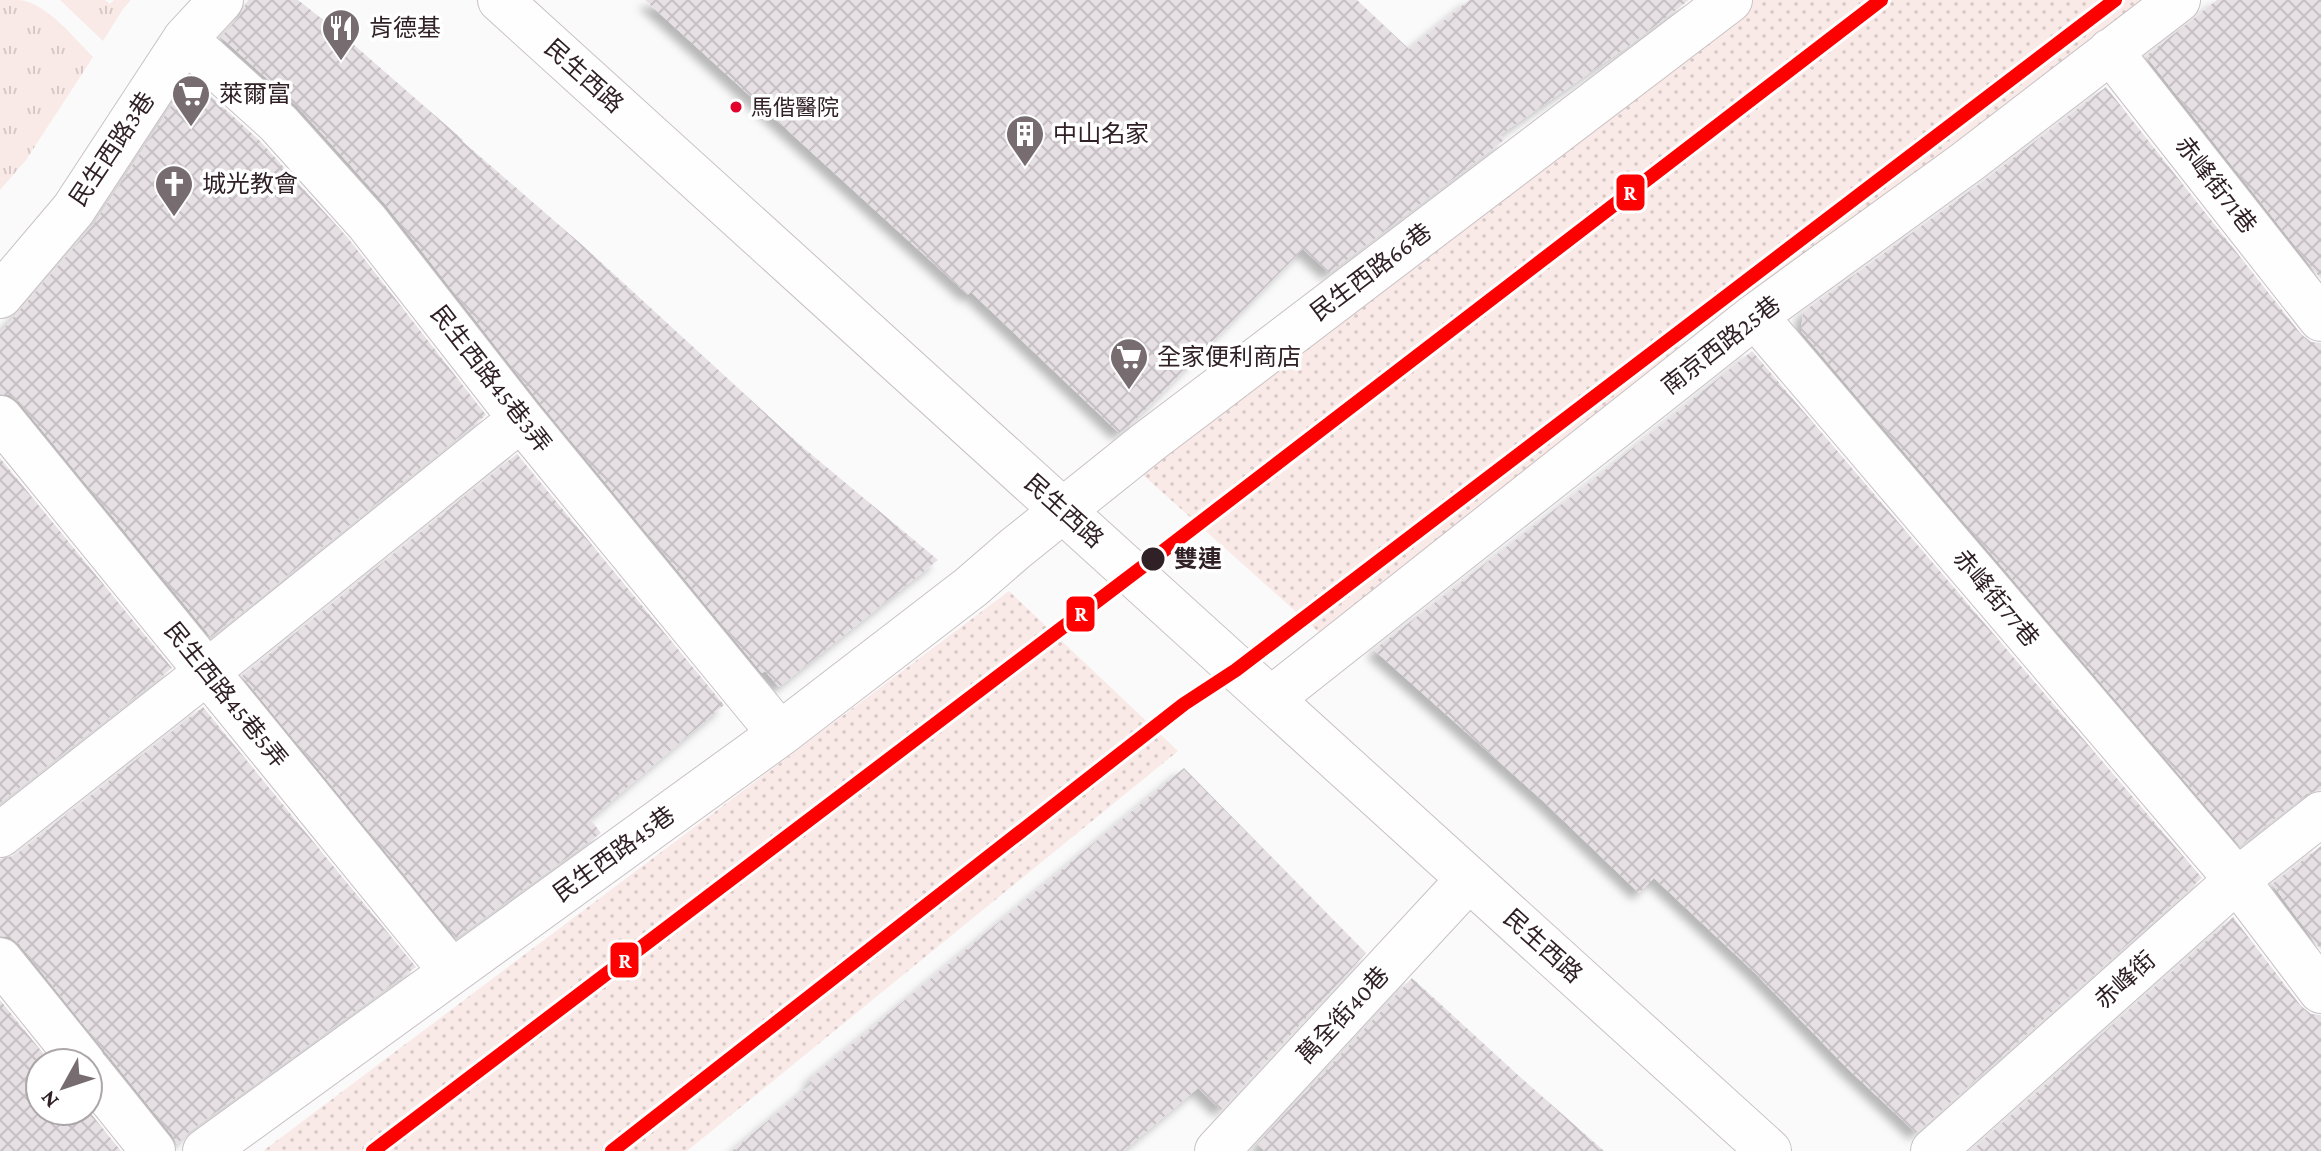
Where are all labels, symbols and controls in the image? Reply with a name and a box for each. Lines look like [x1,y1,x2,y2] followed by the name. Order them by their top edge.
[320,7,362,62] restaurant icon: 肯德基
[369,14,441,41] place label: 肯德基
[540,33,629,118] street label: 民生西路
[170,73,212,128] supermarket icon: 萊爾富
[219,80,291,107] place label: 萊爾富
[64,87,160,211] street label: 民生西路3巷
[751,95,839,120] place label: 馬偕醫院
[728,99,744,115] marker: 馬偕醫院
[1004,113,1046,168] building icon: 中山名家
[1053,120,1149,147] place label: 中山名家
[2170,131,2262,238] street label: 赤峰街71巷
[153,163,195,218] church icon: 城光教會
[202,170,298,197] place label: 城光教會
[1615,173,1646,212] line badge: R
[1623,180,1637,205] text: R
[1305,217,1436,326] street label: 民生西路66巷
[1656,290,1785,399] street label: 南京西路25巷
[426,300,557,457] street label: 民生西路45巷3弄
[1108,336,1150,391] supermarket icon: 全家便利商店
[1157,343,1301,370] place label: 全家便利商店
[1020,468,1109,553] street label: 民生西路
[1948,544,2045,652] street label: 赤峰街77巷
[1139,545,1167,573] marker: 雙連
[1174,545,1222,572] place label: 雙連
[1065,595,1096,633] line badge: R
[1074,601,1088,626] text: R
[160,617,293,773] street label: 民生西路45巷5弄
[548,801,680,907] street label: 民生西路45巷
[1499,903,1588,988] street label: 民生西路
[609,941,640,979] line badge: R
[2089,946,2160,1014] street label: 赤峰街
[618,948,632,973] text: R
[1291,961,1394,1068] street label: 萬全街40巷
[24,1047,104,1127] north arrow
[35,1086,63,1113] text: N

